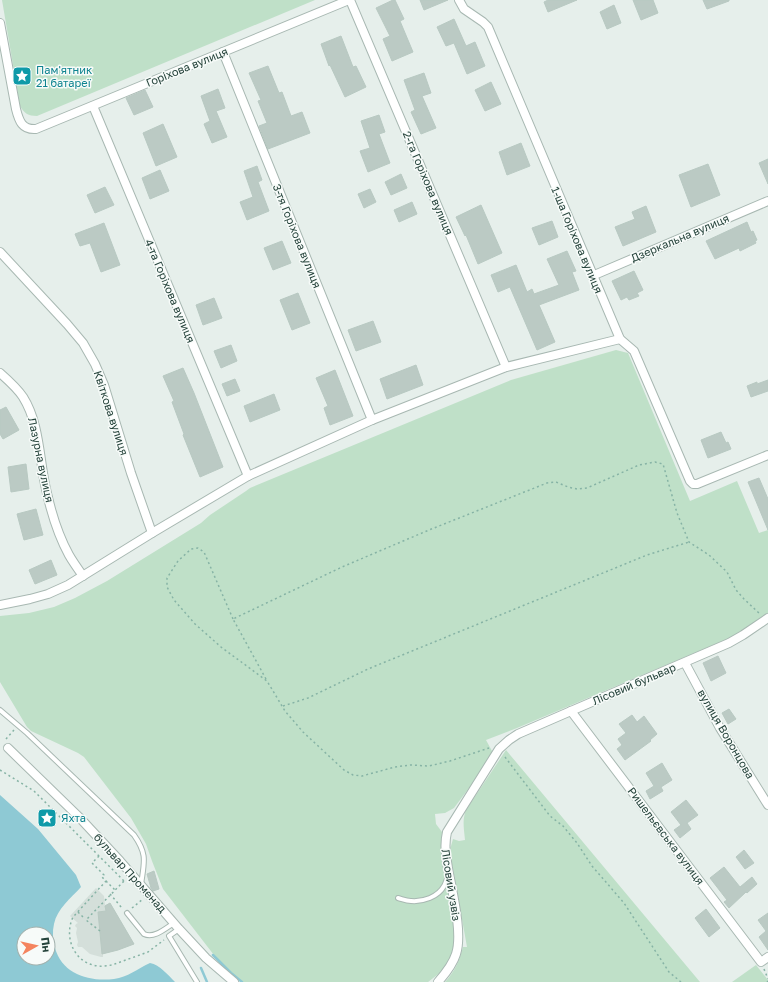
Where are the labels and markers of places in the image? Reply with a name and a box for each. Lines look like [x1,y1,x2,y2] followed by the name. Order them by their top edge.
[36,63,93,89] place label: Пам'ятник 21 батареї
[11,65,33,87] place icon: Пам'ятник 21 батареї
[36,807,58,829] place icon: Яхта
[61,811,86,824] place label: Яхта

